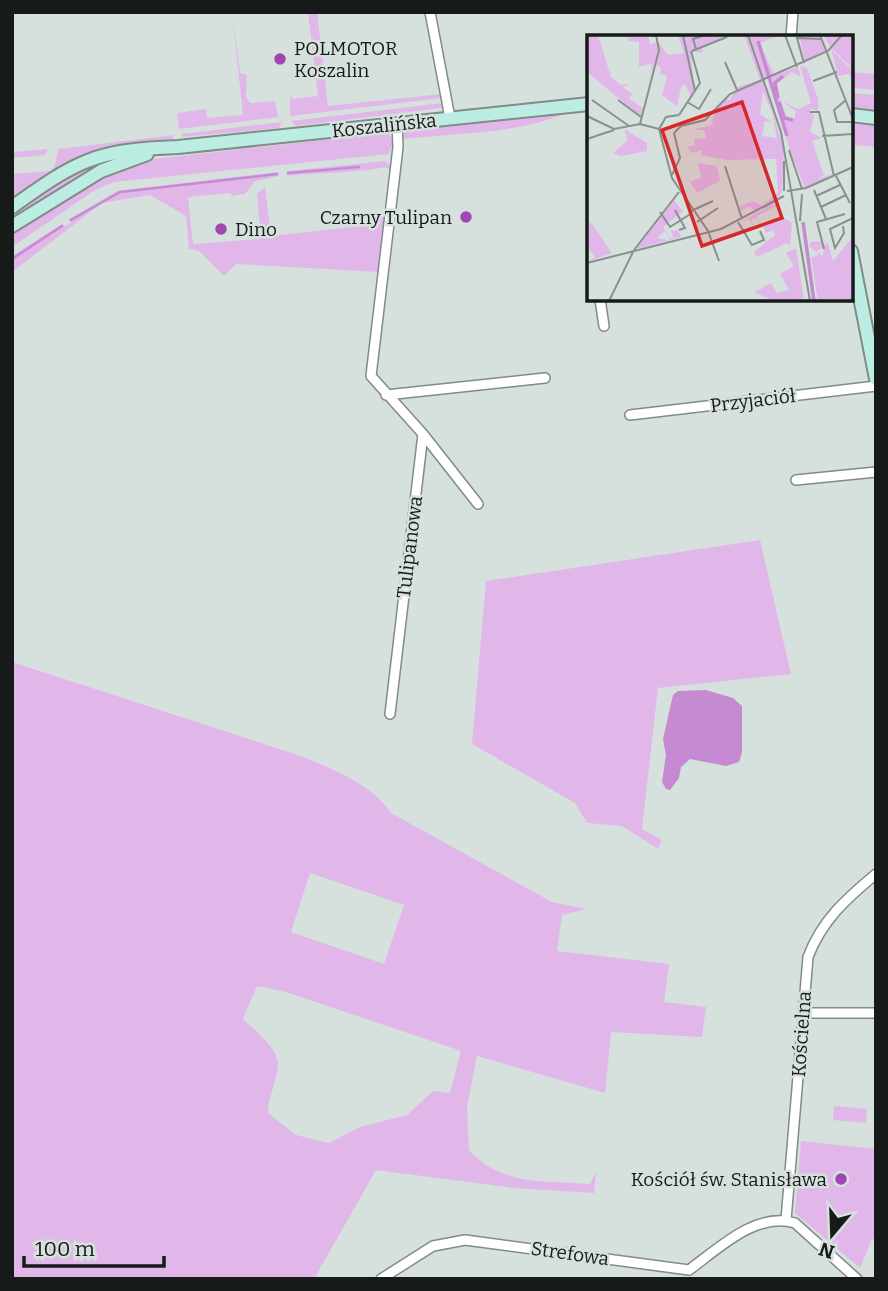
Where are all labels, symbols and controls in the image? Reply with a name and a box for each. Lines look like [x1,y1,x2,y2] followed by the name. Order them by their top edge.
[587,35,853,301] inset map
[294,37,398,82] place label: POLMOTOR Koszalin
[272,51,288,67] marker: POLMOTOR Koszalin
[331,109,438,142] street label: Koszalińska
[320,206,452,229] place label: Czarny Tulipan
[458,209,474,225] marker: Czarny Tulipan
[235,218,277,241] place label: Dino
[213,221,229,237] marker: Dino
[709,384,797,417] street label: Przyjaciół
[392,494,427,600] street label: Tulipanowa
[787,990,816,1078] street label: Kościelna
[631,1168,828,1191] place label: Kościół św. Stanisława
[833,1171,849,1187] marker: Kościół św. Stanisława
[797,1200,867,1270] north arrow
[24,1224,164,1268] scale bar
[35,1236,95,1262] text: 100 m
[529,1237,611,1270] street label: Strefowa
[816,1237,837,1264] text: N

